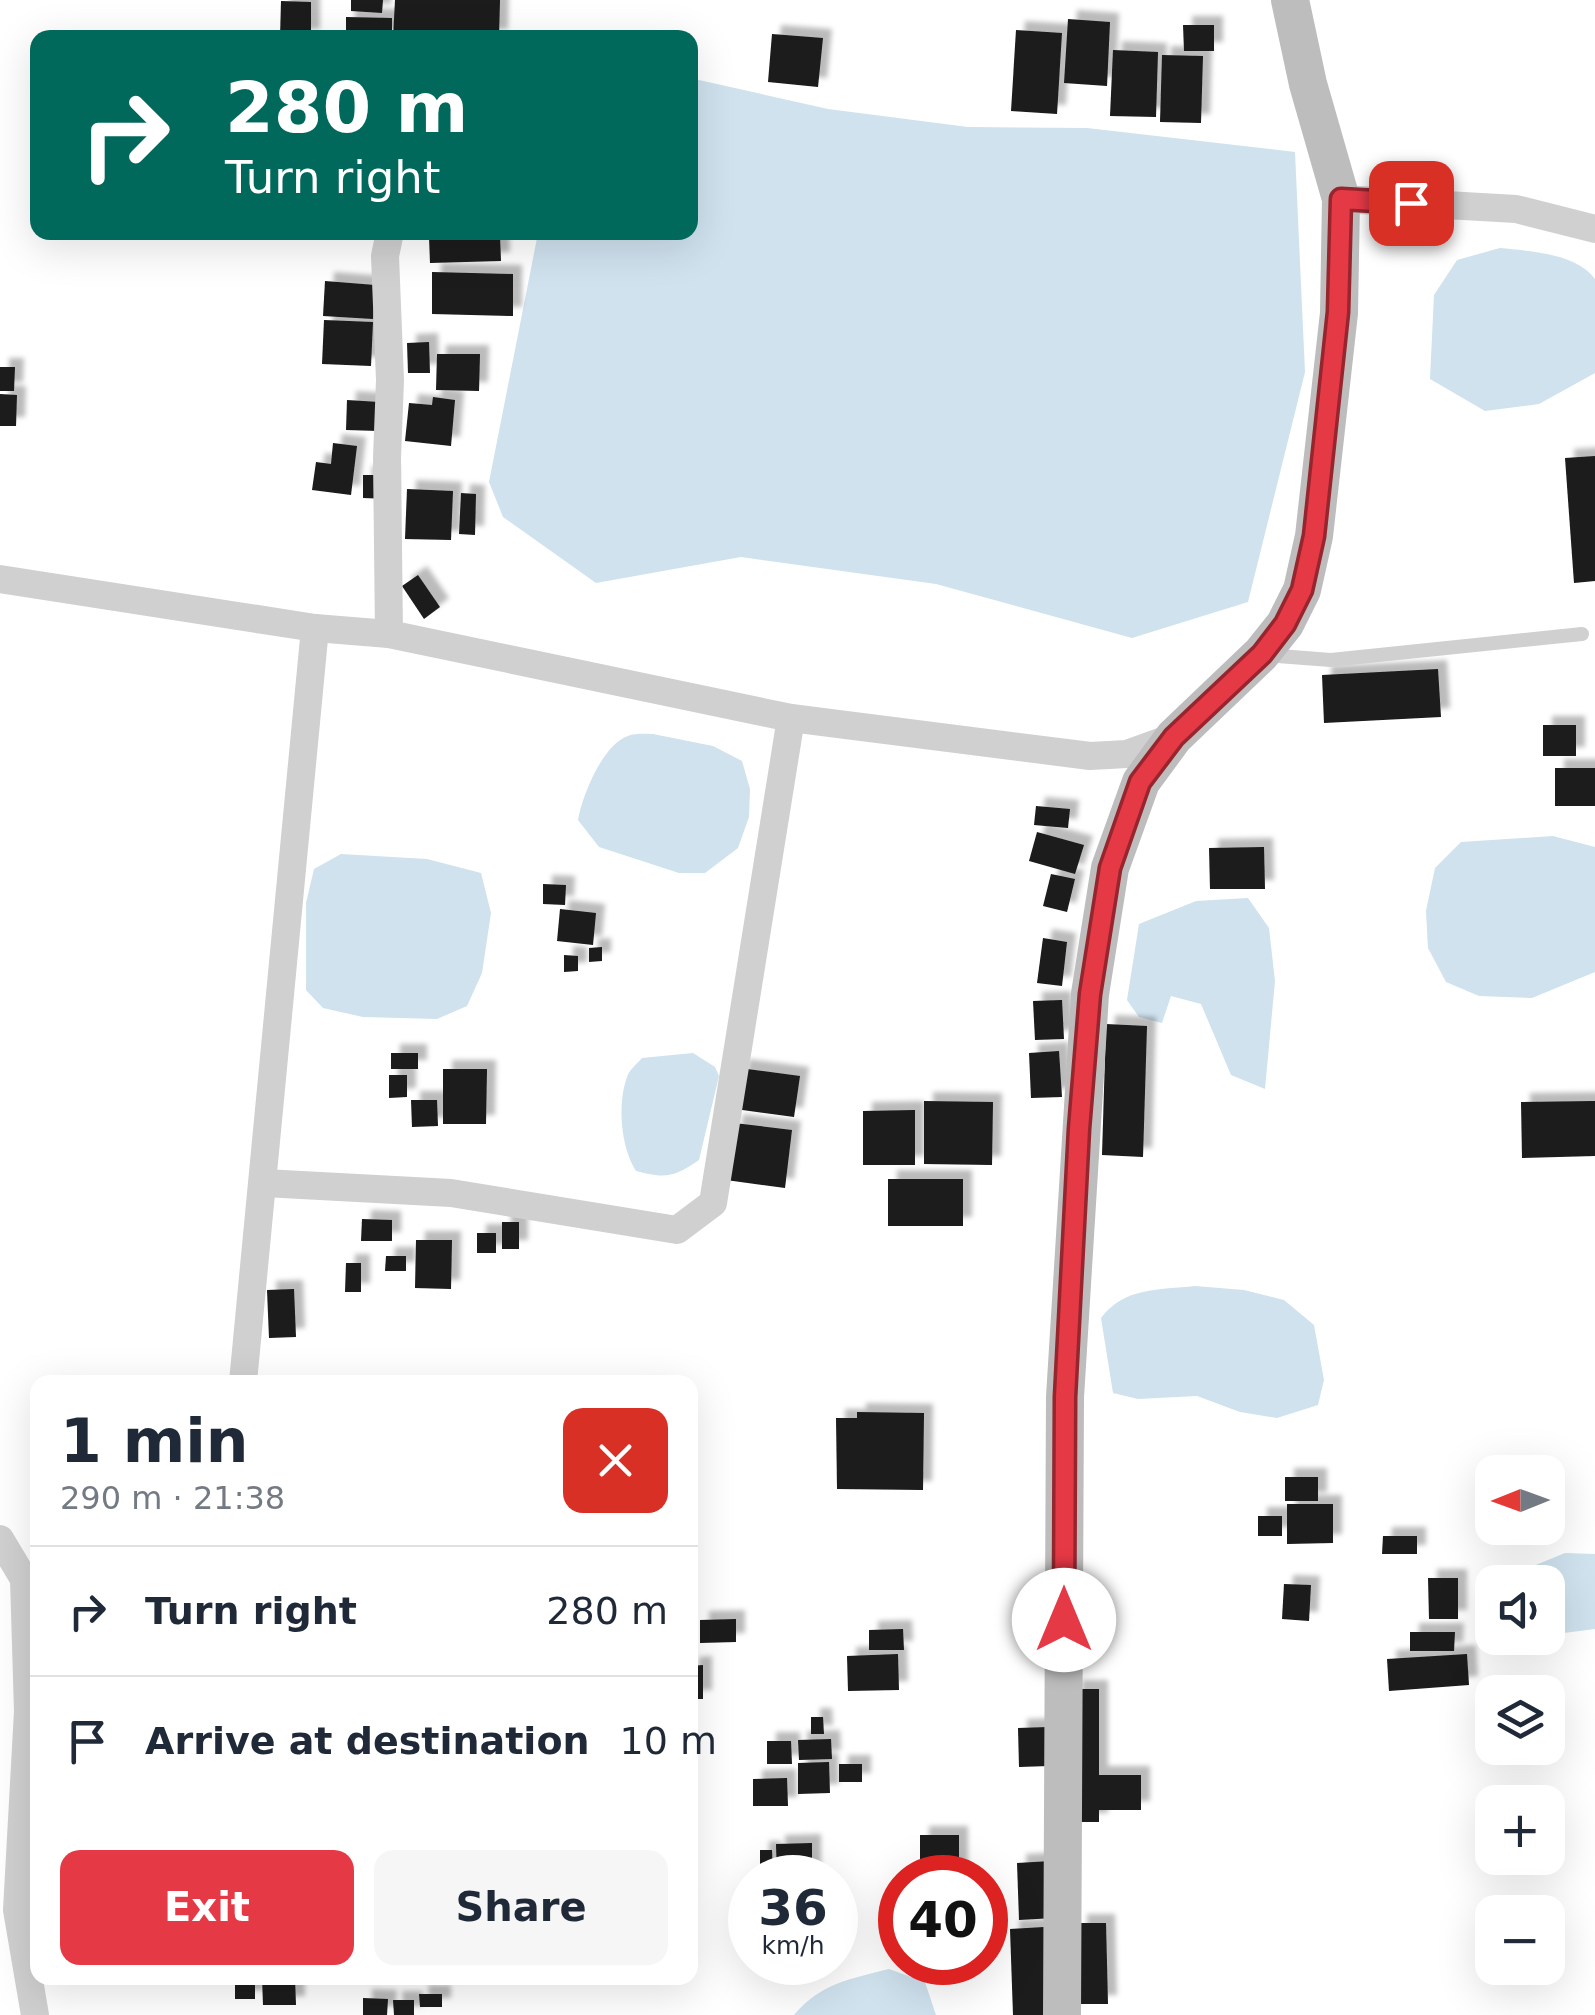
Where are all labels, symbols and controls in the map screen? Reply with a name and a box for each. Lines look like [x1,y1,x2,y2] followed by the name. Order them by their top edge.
[225,67,468,149] text: 280 m
[60,70,190,200] icon: right
[225,151,440,204] text: Turn right
[1369,161,1454,246] pin
[1384,176,1439,231] icon: arrive
[60,1406,248,1476] text: 1 min
[563,1408,668,1513] button: close
[1475,1455,1565,1545] north arrow
[1475,1455,1565,1985] map controls
[60,1479,285,1517] text: 290 m · 21:38
[1475,1565,1565,1655] button: sound
[1012,1568,1116,1672] position arrow
[60,1584,115,1639] icon: right
[145,1589,357,1633] text: Turn right
[546,1589,668,1633] text: 280 m
[1475,1675,1565,1765] button: layers
[60,1714,115,1769] icon: arrive
[145,1719,590,1763] text: Arrive at destination
[620,1719,717,1763] text: 10 m
[1475,1785,1565,1875] button: +
[60,1850,354,1965] button: Exit
[374,1850,668,1965] button: Share
[878,1855,1008,1985] speed limit sign: 40
[758,1879,828,1937] text: 36
[1475,1895,1565,1985] button: −
[761,1931,825,1960] text: km/h

